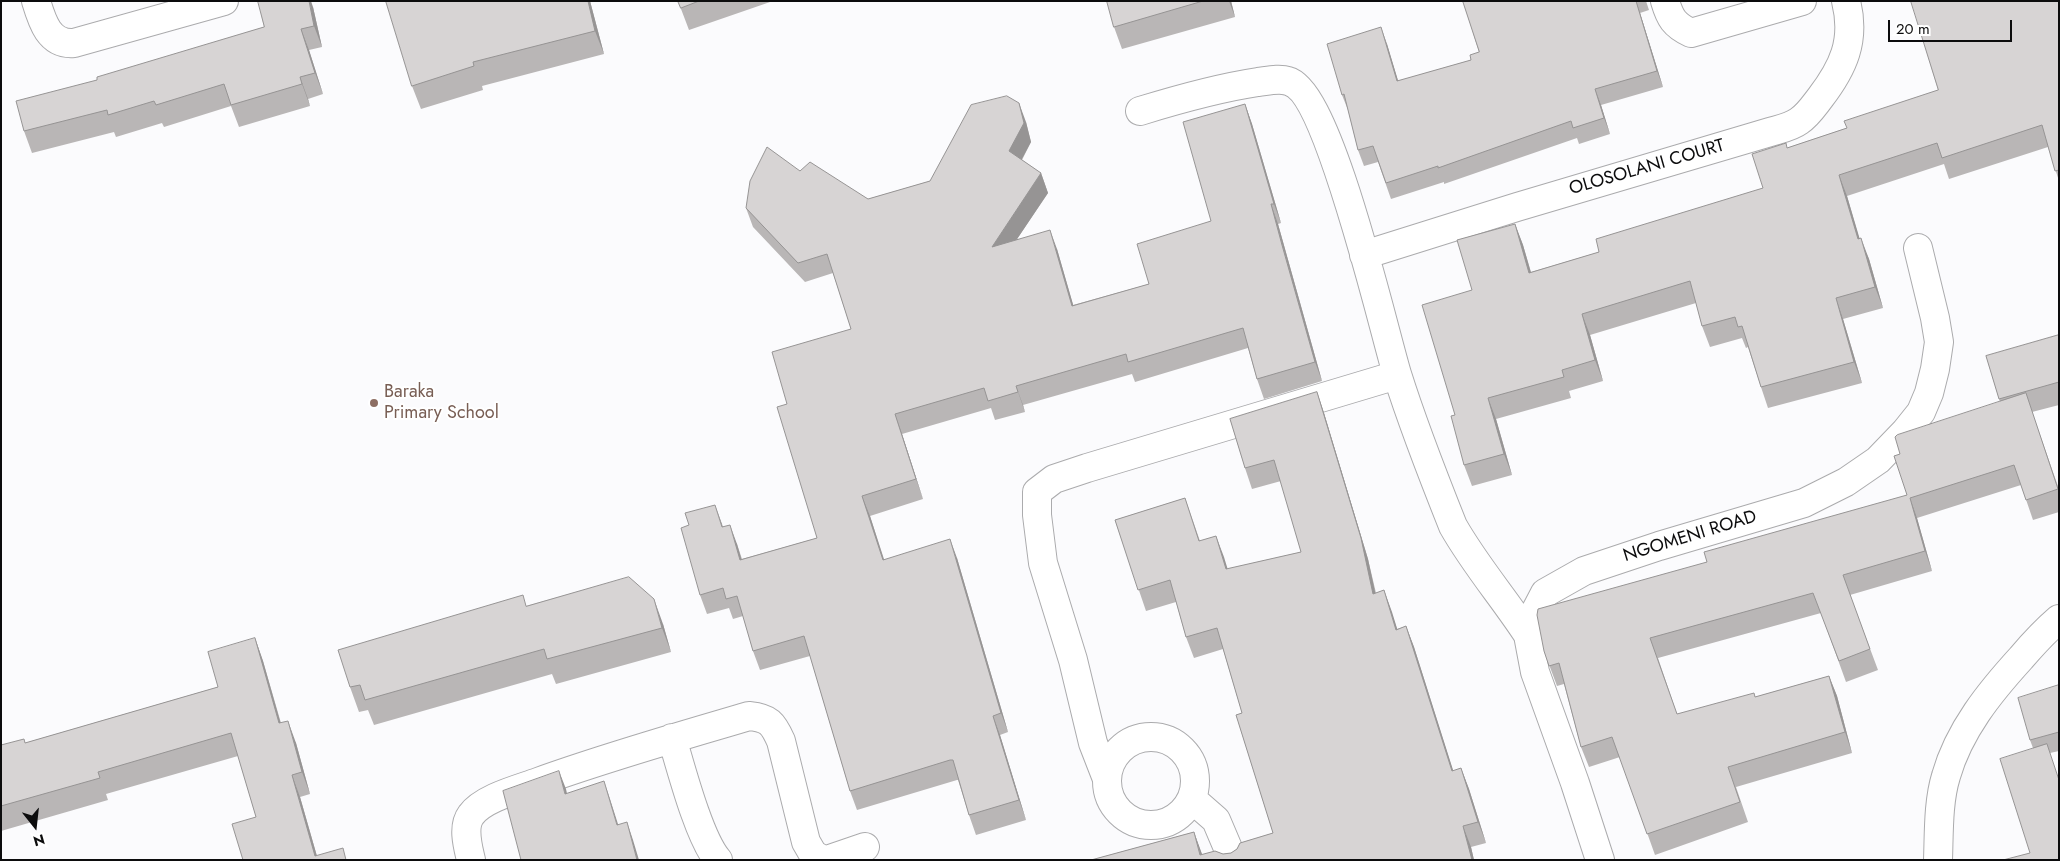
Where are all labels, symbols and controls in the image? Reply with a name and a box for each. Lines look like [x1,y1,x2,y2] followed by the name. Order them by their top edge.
[1890,10,2014,42] scale bar
[1896,18,1930,40] text: 20 m
[1567,135,1727,201] street label: OLOSOLANI COURT
[384,382,499,424] place label: Baraka Primary School
[368,397,380,409] marker: Baraka Primary School
[1621,506,1759,568] street label: NGOMENI ROAD
[10,801,60,851] north arrow
[31,829,47,852] text: N

